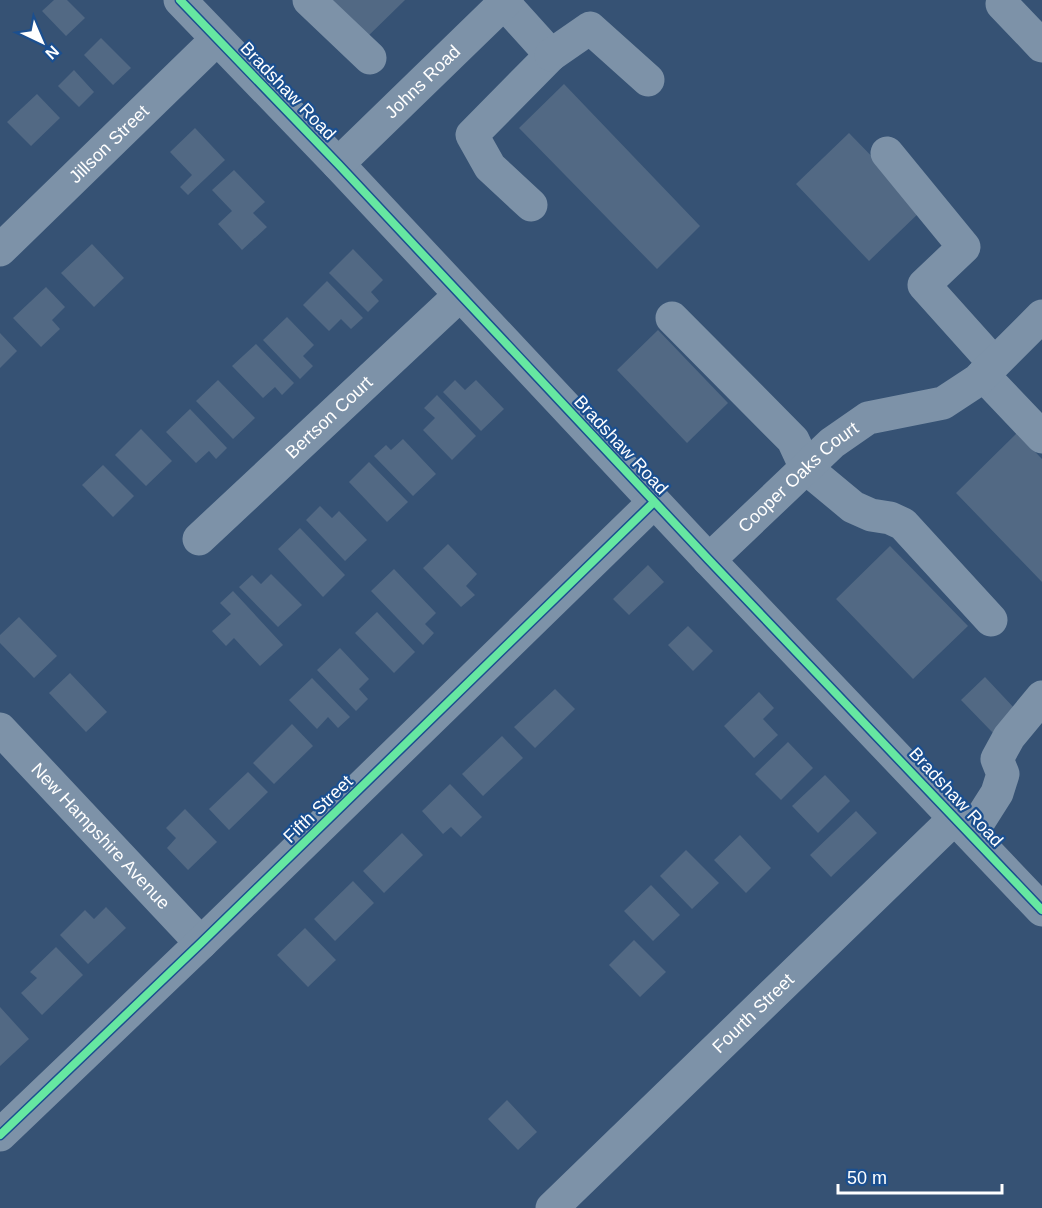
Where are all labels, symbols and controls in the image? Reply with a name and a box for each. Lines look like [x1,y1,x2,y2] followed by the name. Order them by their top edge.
[12,12,72,72] north arrow
[236,38,340,144] street label: Bradshaw Road
[381,41,464,122] street label: Johns Road
[42,42,62,63] text: N
[65,101,153,187] street label: Jillson Street
[282,372,376,463] street label: Bertson Court
[570,391,672,499] street label: Bradshaw Road
[734,418,862,537] street label: Cooper Oaks Court
[905,743,1007,851] street label: Bradshaw Road
[27,759,174,913] street label: New Hampshire Avenue
[279,771,357,847] street label: Fifth Street
[708,970,798,1057] street label: Fourth Street
[838,1157,1002,1195] scale bar
[847,1168,887,1188] text: 50 m

